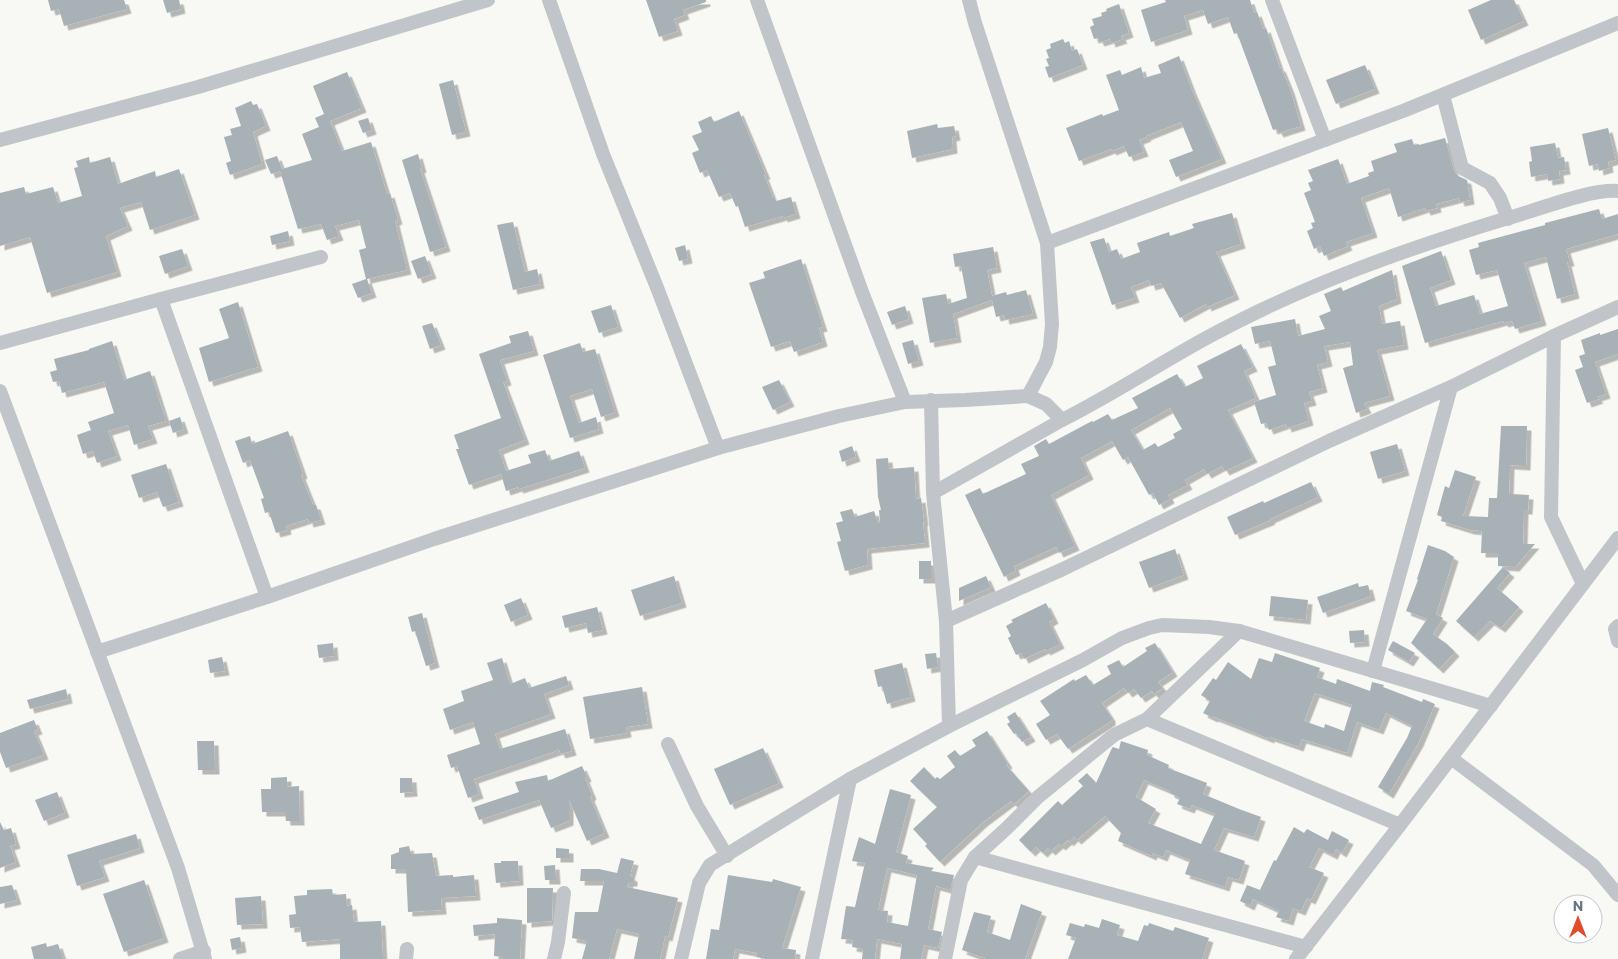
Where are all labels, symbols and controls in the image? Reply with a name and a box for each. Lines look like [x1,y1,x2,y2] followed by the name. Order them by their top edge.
[1553,894,1603,944] north arrow
[1573,897,1583,914] text: N

